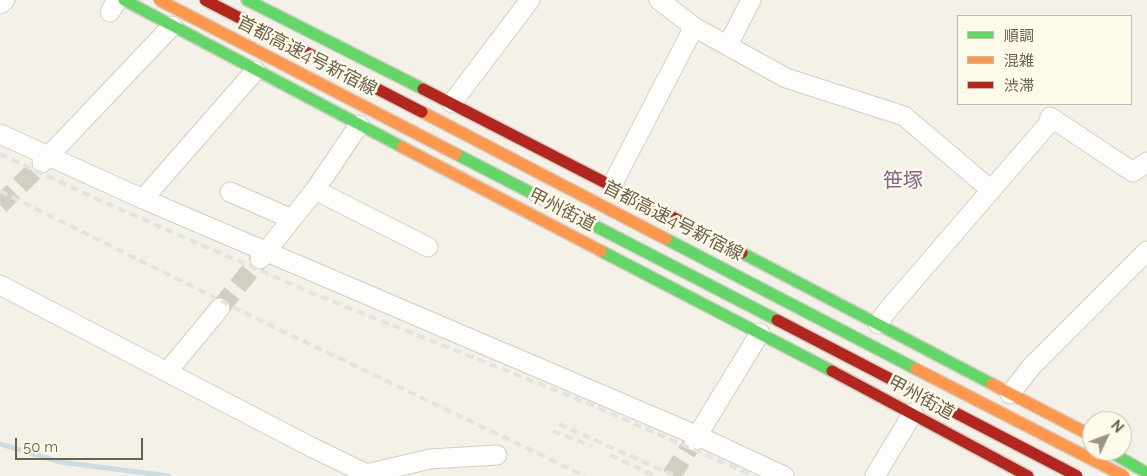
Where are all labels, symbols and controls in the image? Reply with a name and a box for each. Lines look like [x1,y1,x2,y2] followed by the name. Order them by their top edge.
[234,11,380,101] street label: 首都高速4号新宿線
[957,15,1132,105] legend
[1004,27,1034,45] text: 順調
[1004,52,1034,70] text: 混雑
[1004,77,1034,95] text: 渋滞
[883,169,923,193] district label: 笹塚
[600,176,746,266] street label: 首都高速4号新宿線
[525,184,599,236] street label: 甲州街道
[884,372,958,424] street label: 甲州街道
[1082,411,1132,461] north arrow
[1108,417,1127,436] text: N
[18,428,145,460] scale bar
[23,438,58,456] text: 50 m

